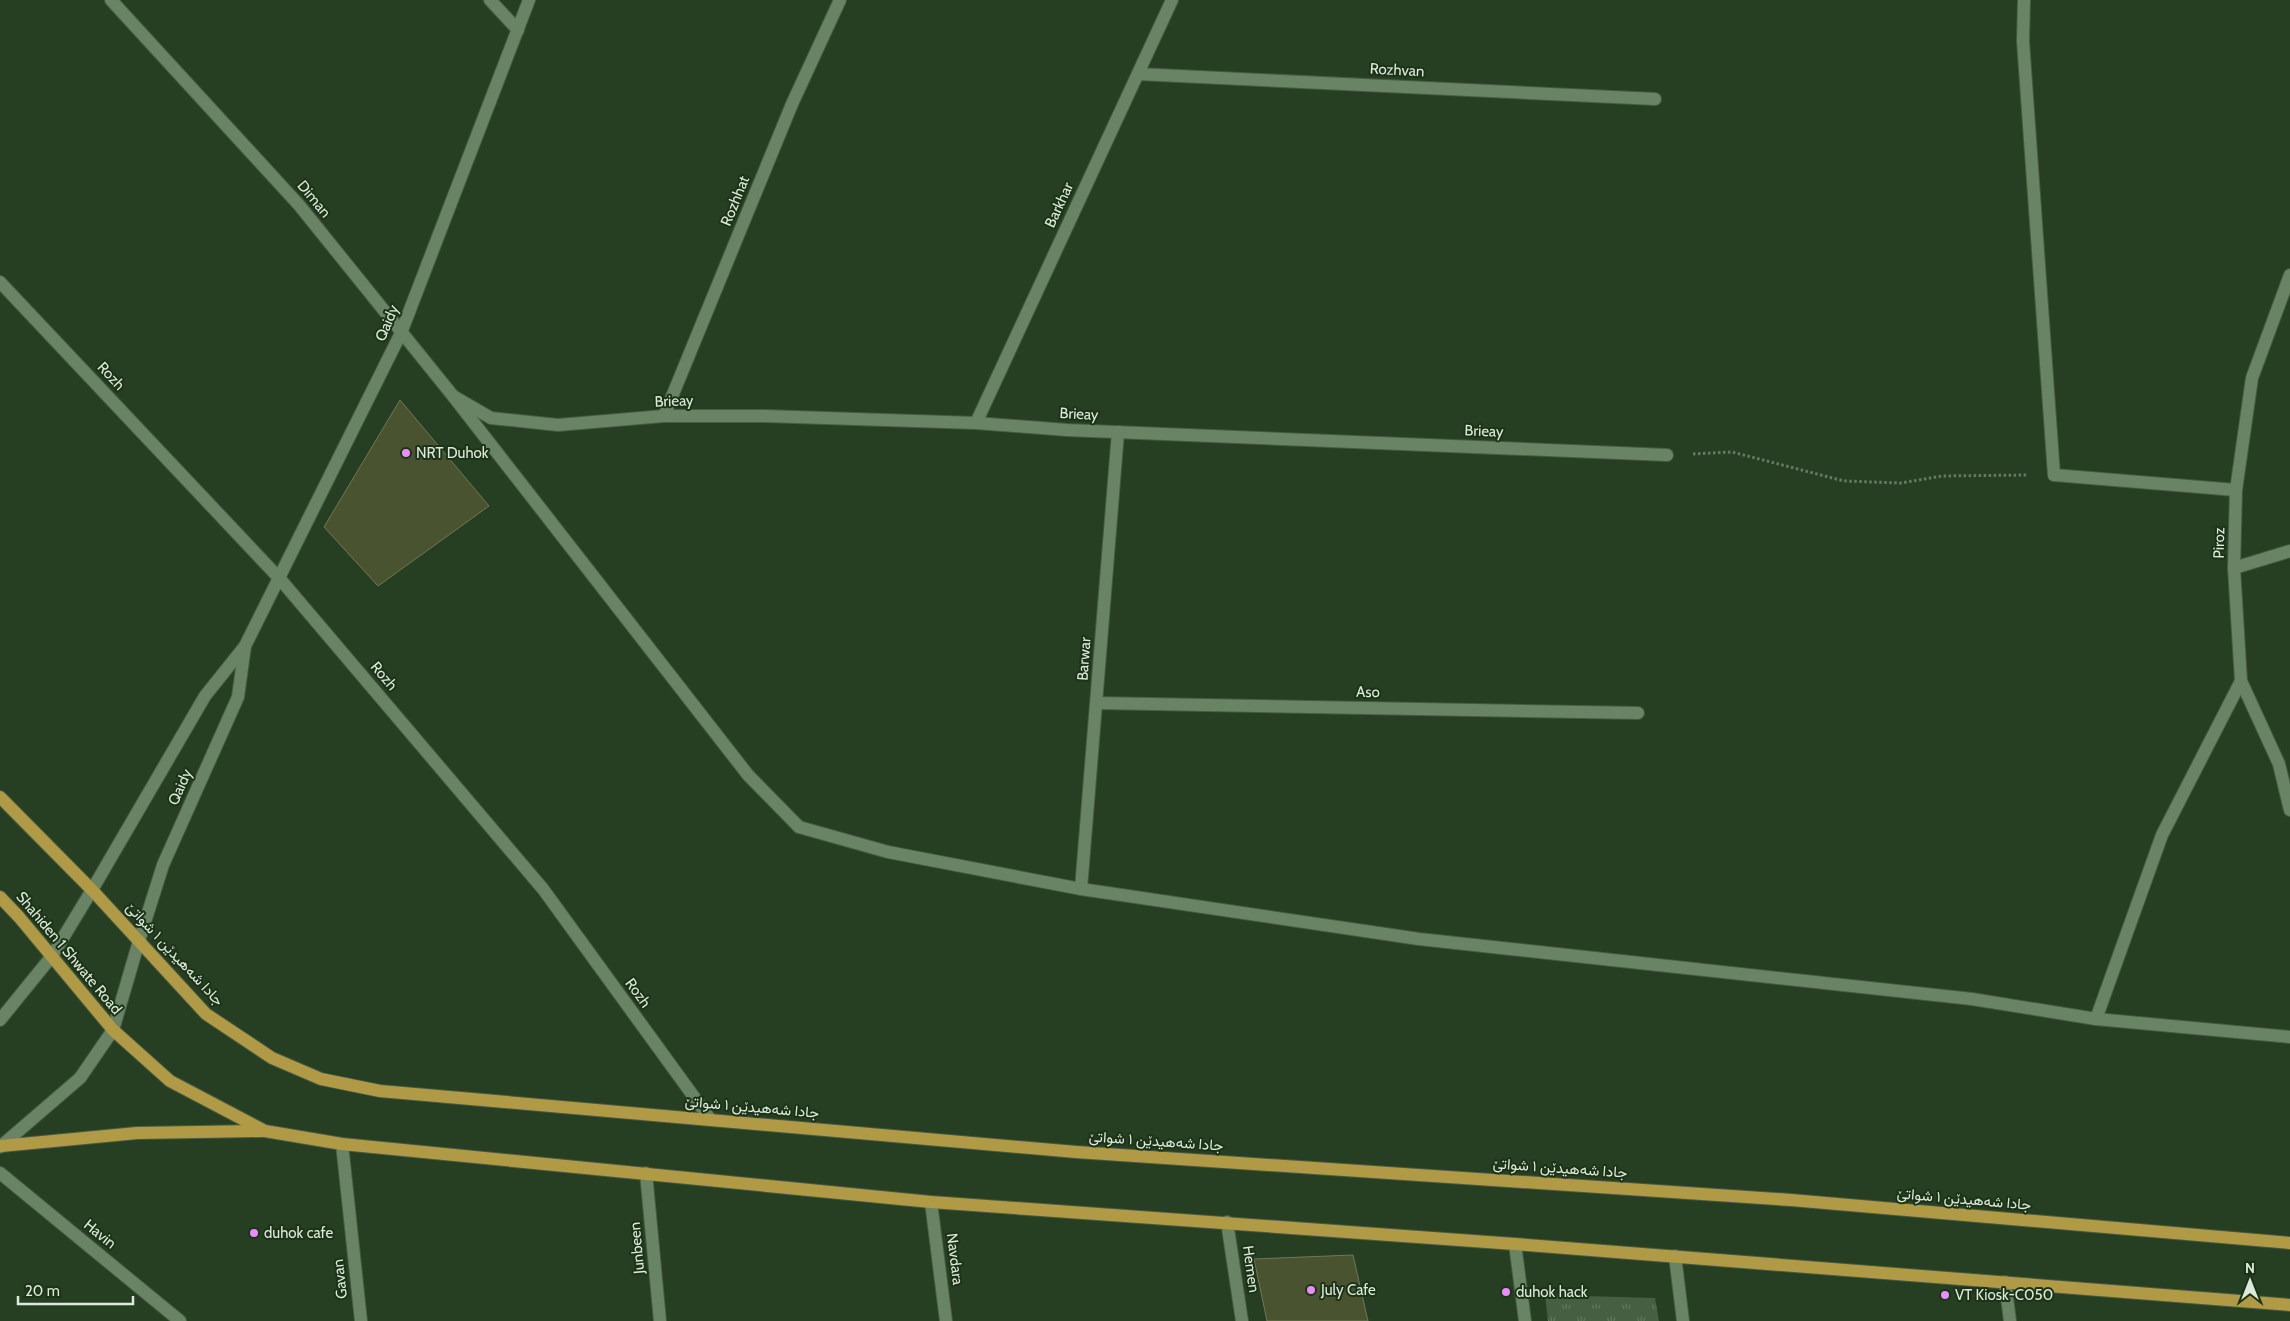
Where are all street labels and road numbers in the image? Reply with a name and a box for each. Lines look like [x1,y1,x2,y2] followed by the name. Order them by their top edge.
[1369,60,1425,80] street label: Rozhvan
[717,173,753,229] street label: Rozhhat
[293,177,335,221] street label: Diman
[1041,179,1077,230] street label: Barkhar
[371,302,403,344] street label: Qaidy
[93,358,129,394] street label: Rozh
[654,391,694,411] street label: Brieay
[1059,404,1099,424] street label: Brieay
[1464,421,1504,441] street label: Brieay
[2210,527,2228,559] street label: Piroz
[1073,636,1095,681] street label: Barwar
[367,658,401,694] street label: Rozh
[1356,683,1380,701] street label: Aso
[164,766,196,808] street label: Qaidy
[12,888,126,1018] street label: Shahiden 1 Shwate Road
[122,899,228,1010] street label: جادا شەهیدێن ١ شواتێ
[621,975,655,1011] street label: Rozh
[684,1092,820,1123] street label: جادا شەهیدێن ١ شواتێ
[1088,1127,1224,1156] street label: جادا شەهیدێن ١ شواتێ
[1492,1154,1628,1183] street label: جادا شەهیدێن ١ شواتێ
[1896,1184,2032,1215] street label: جادا شەهیدێن ١ شواتێ
[80,1216,120,1252] street label: Havin
[626,1221,648,1276] street label: Junbeen
[943,1232,967,1287] street label: Navdara
[1239,1244,1263,1294] street label: Hemen
[329,1258,351,1300] street label: Gavan

